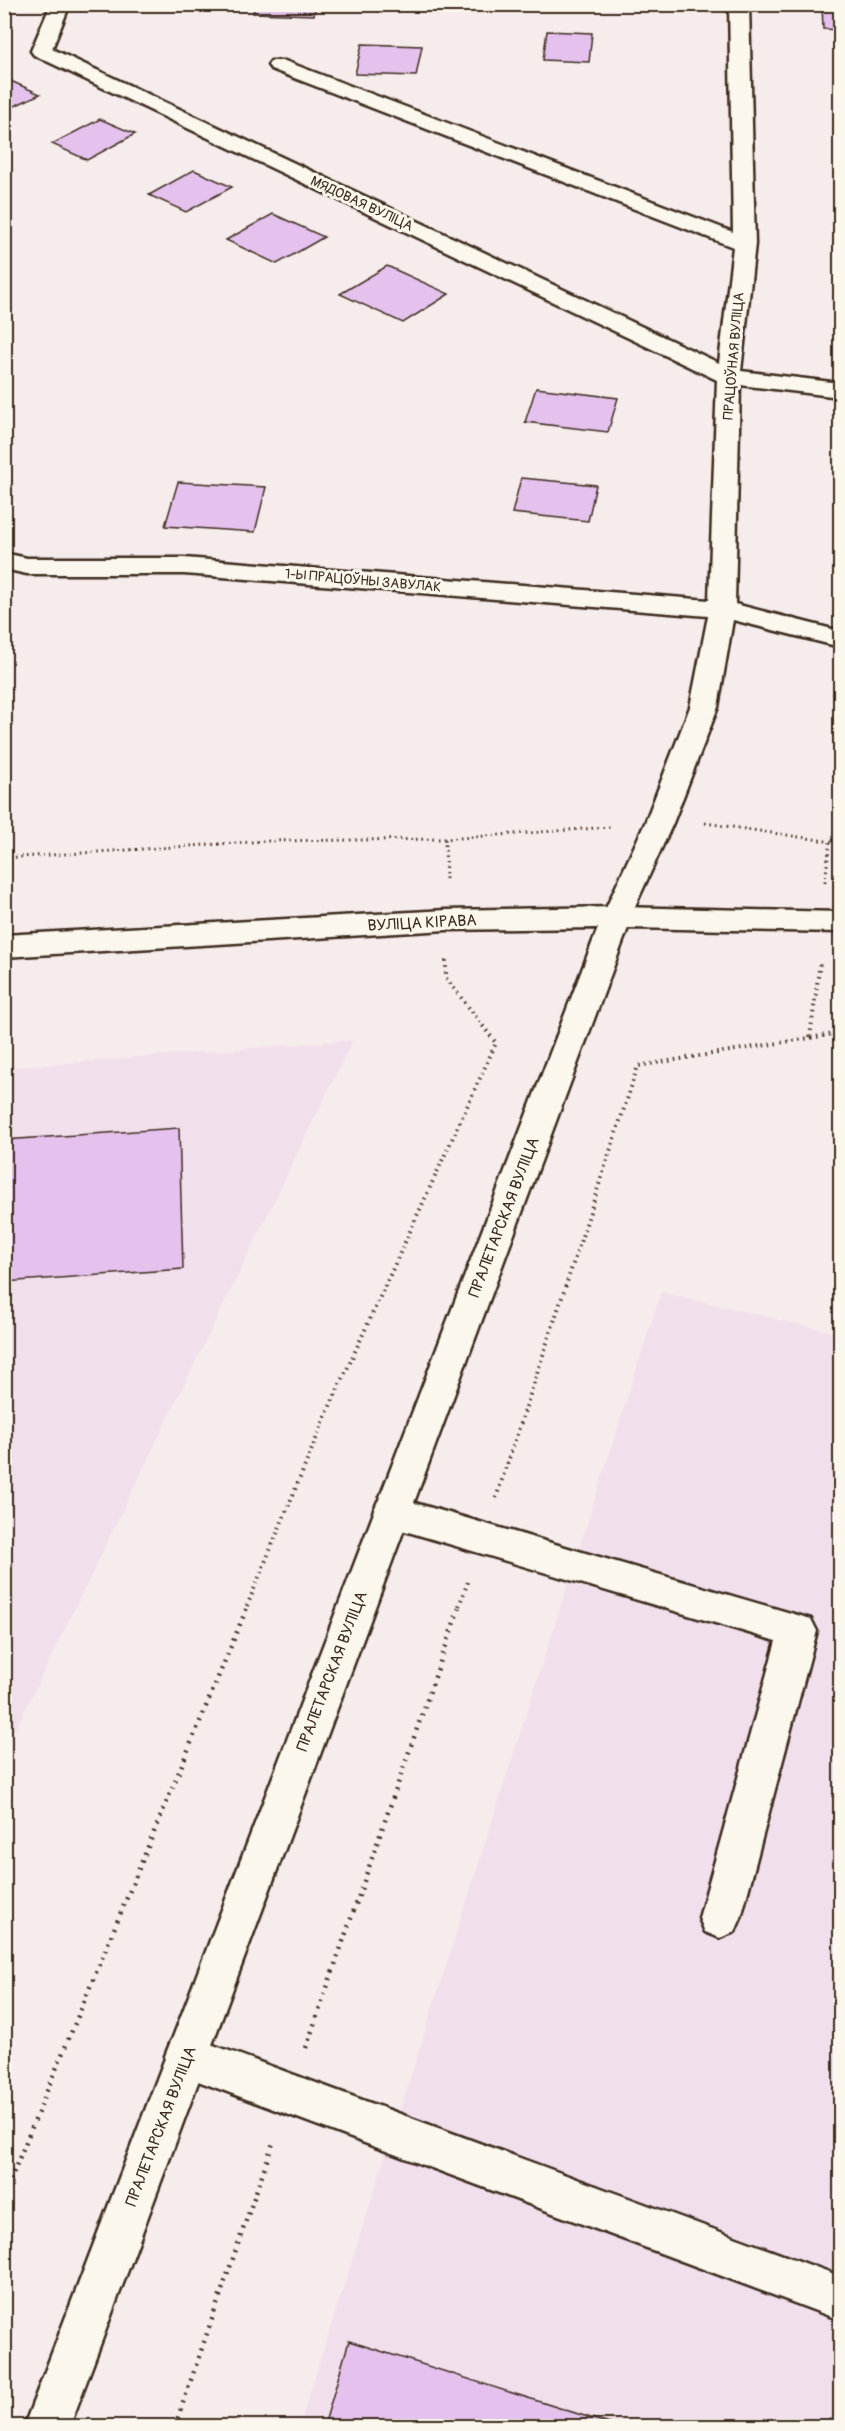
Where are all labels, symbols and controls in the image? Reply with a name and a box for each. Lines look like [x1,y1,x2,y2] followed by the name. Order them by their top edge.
[308,172,416,235] street label: МЯДОВАЯ ВУЛІЦА
[719,292,748,420] street label: ПРАЦОЎНАЯ ВУЛІЦА
[284,565,442,596] street label: 1-Ы ПРАЦОЎНЫ ЗАВУЛАК
[367,910,477,936] street label: ВУЛІЦА КІРАВА
[464,1135,544,1300] street label: ПРАЛЕТАРСКАЯ ВУЛІЦА
[292,1589,372,1754] street label: ПРАЛЕТАРСКАЯ ВУЛІЦА
[121,2044,201,2209] street label: ПРАЛЕТАРСКАЯ ВУЛІЦА

